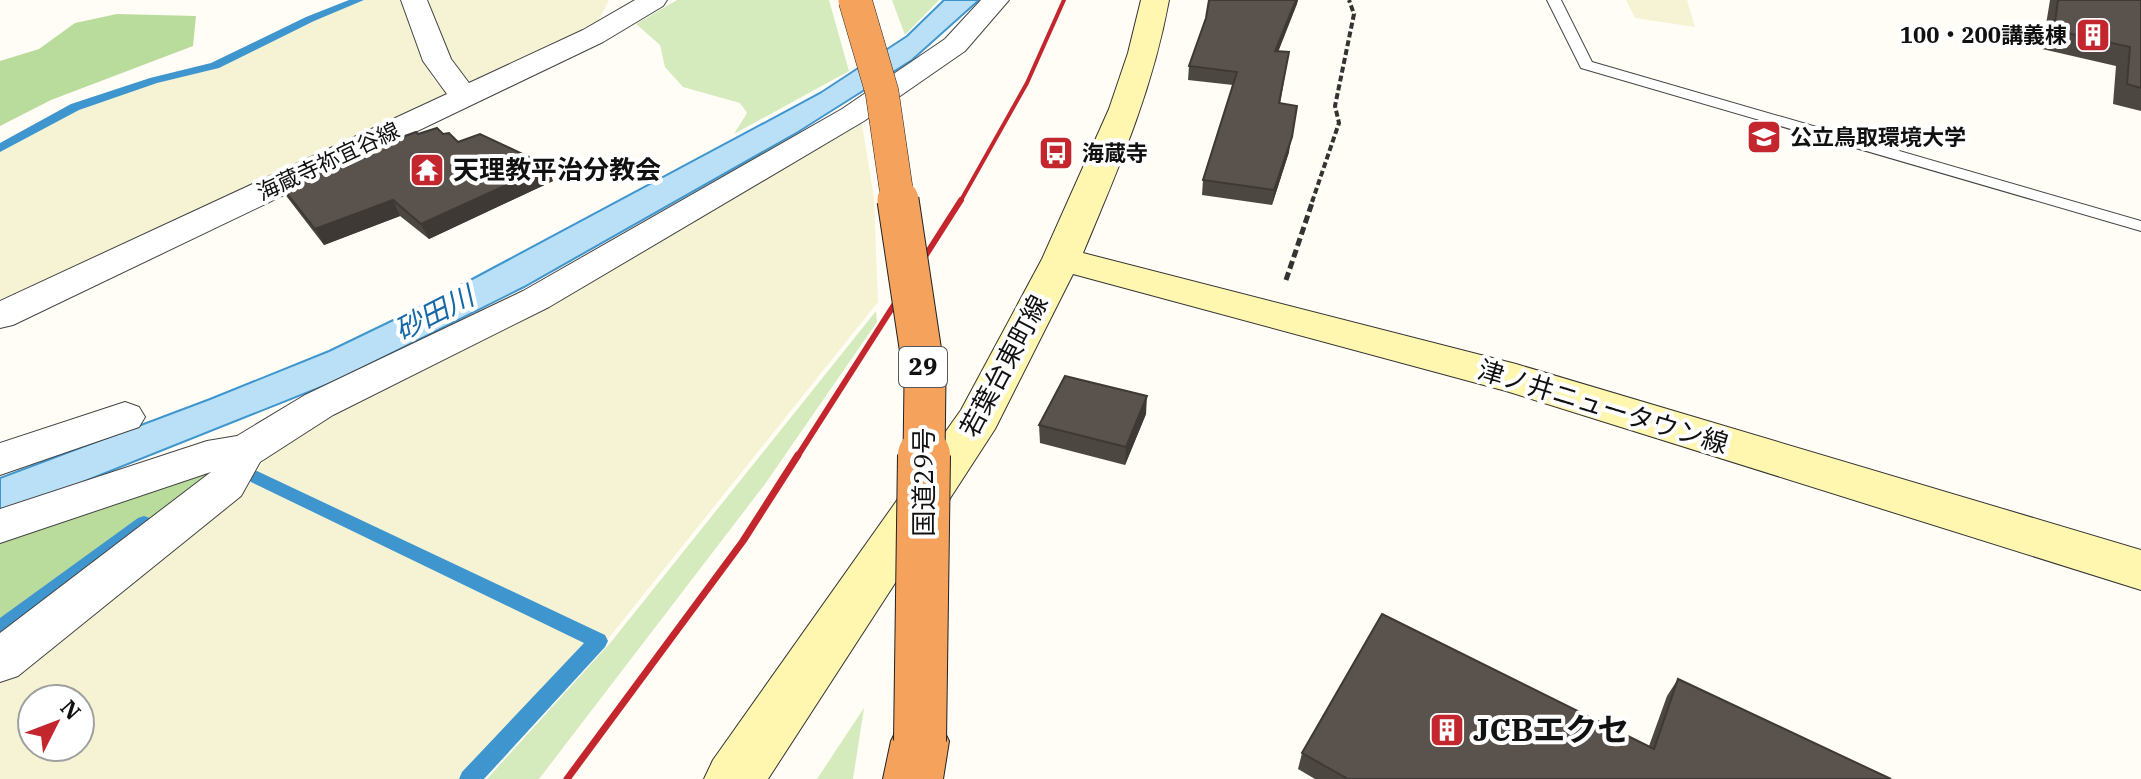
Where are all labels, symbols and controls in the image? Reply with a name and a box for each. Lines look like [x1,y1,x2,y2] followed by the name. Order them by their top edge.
[2074,16,2112,54] building icon: 100・200講義棟
[1900,20,2067,49] place label: 100・200講義棟
[252,115,404,206] street label: 海蔵寺祢宜谷線
[1745,118,1783,156] school or university icon: 公立鳥取環境大学
[1790,122,1966,151] place label: 公立鳥取環境大学
[1037,134,1075,172] bus stop icon: 海蔵寺
[1082,138,1148,167] place label: 海蔵寺
[408,151,446,189] temple icon: 天理教平治分教会
[453,152,661,186] place label: 天理教平治分教会
[388,276,482,348] water label: 砂田川
[951,289,1055,442] street label: 若葉台東町線
[899,347,947,387] road number: 29
[1474,352,1733,460] street label: 津ノ井ニュータウン線
[906,427,940,537] street label: 国道29号
[16,683,96,763] north arrow
[55,693,88,725] text: N
[1473,708,1629,750] place label: JCBエクセ
[1428,711,1466,749] building icon: JCBエクセ

